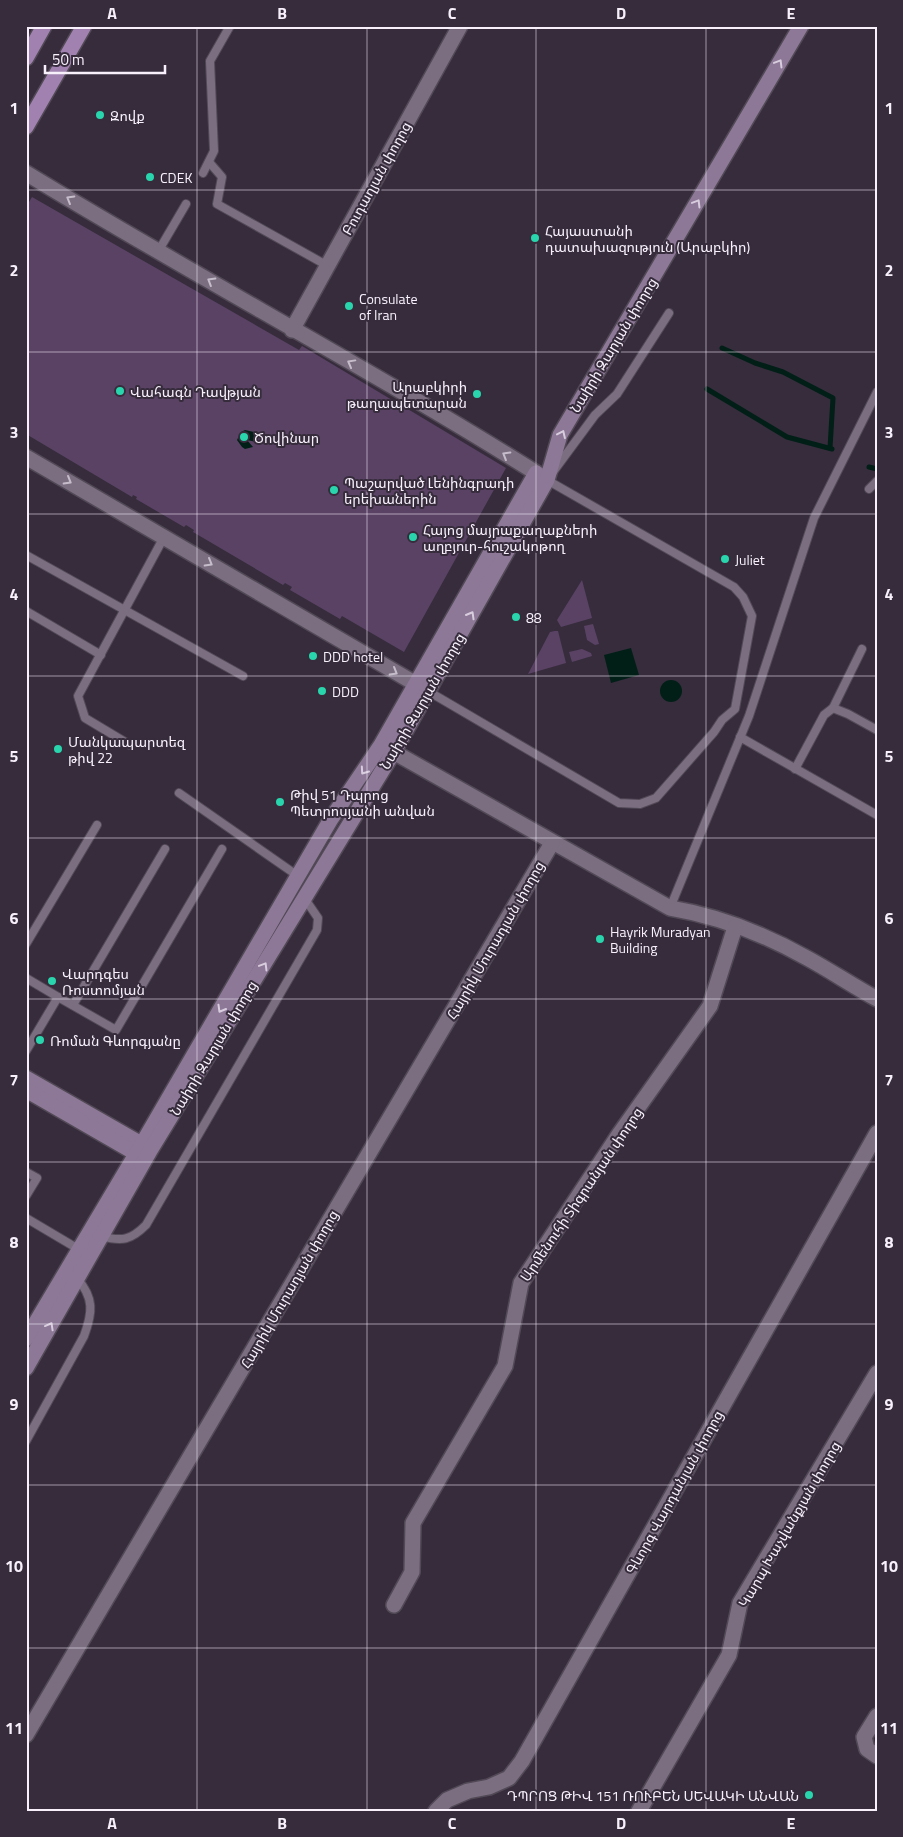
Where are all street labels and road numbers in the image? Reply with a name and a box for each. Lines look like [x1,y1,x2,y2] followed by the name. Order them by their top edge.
[336,117,416,239] street label: Բուդաղյան փողոց
[564,273,662,417] street label: Նաիրի Զարյան փողոց
[374,629,470,773] street label: Նաիրի Զարյան փողոց
[441,857,549,1023] street label: Հայրիկ Մուրադյան փողոց
[164,976,262,1120] street label: Նաիրի Զարյան փողոց
[515,1103,647,1285] street label: Արմենուհի Տիգրանյան փողոց
[235,1206,343,1372] street label: Հայրիկ Մուրադյան փողոց
[620,1406,728,1578] street label: Գևորգ Վարդանյան փողոց
[733,1437,845,1611] street label: Կարպ Խաչվանքյան փողոց

